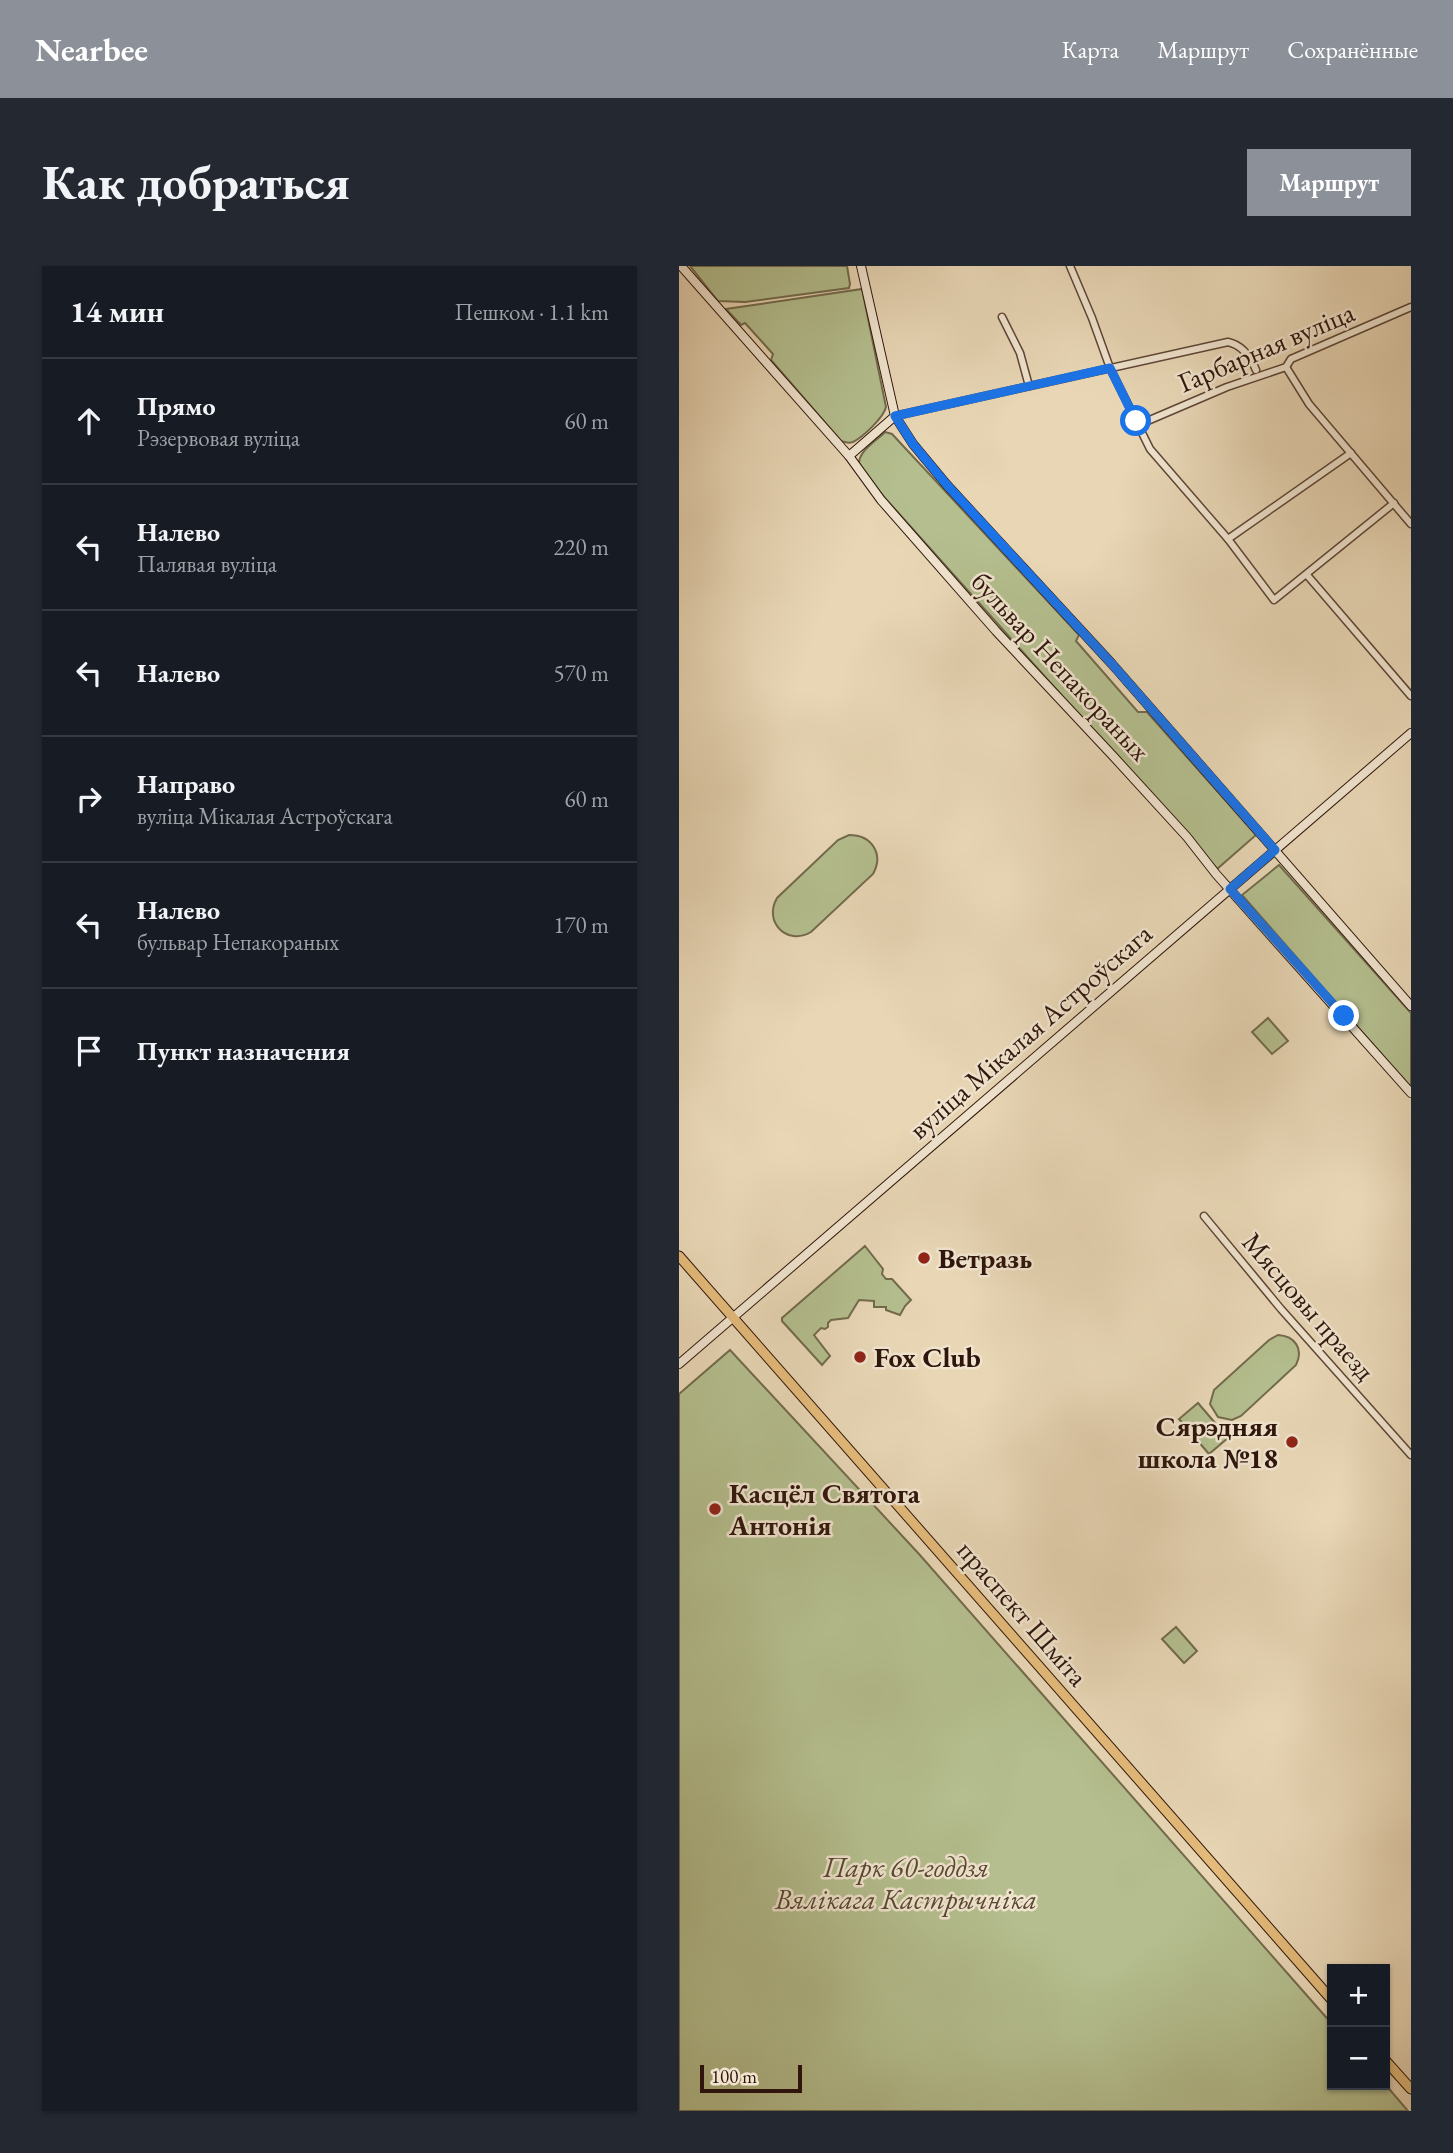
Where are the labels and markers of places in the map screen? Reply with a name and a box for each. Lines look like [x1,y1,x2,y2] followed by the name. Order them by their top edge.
[938,1240,1032,1276] place label: Ветразь
[916,1250,932,1266] marker: Ветразь
[874,1339,981,1375] place label: Fox Club
[852,1349,868,1365] marker: Fox Club
[1138,1408,1278,1476] place label: Сярэдняя школа №18
[1284,1434,1300,1450] marker: Сярэдняя школа №18
[728,1475,921,1543] place label: Касцёл Святога Антонія
[707,1501,723,1517] marker: Касцёл Святога Антонія

